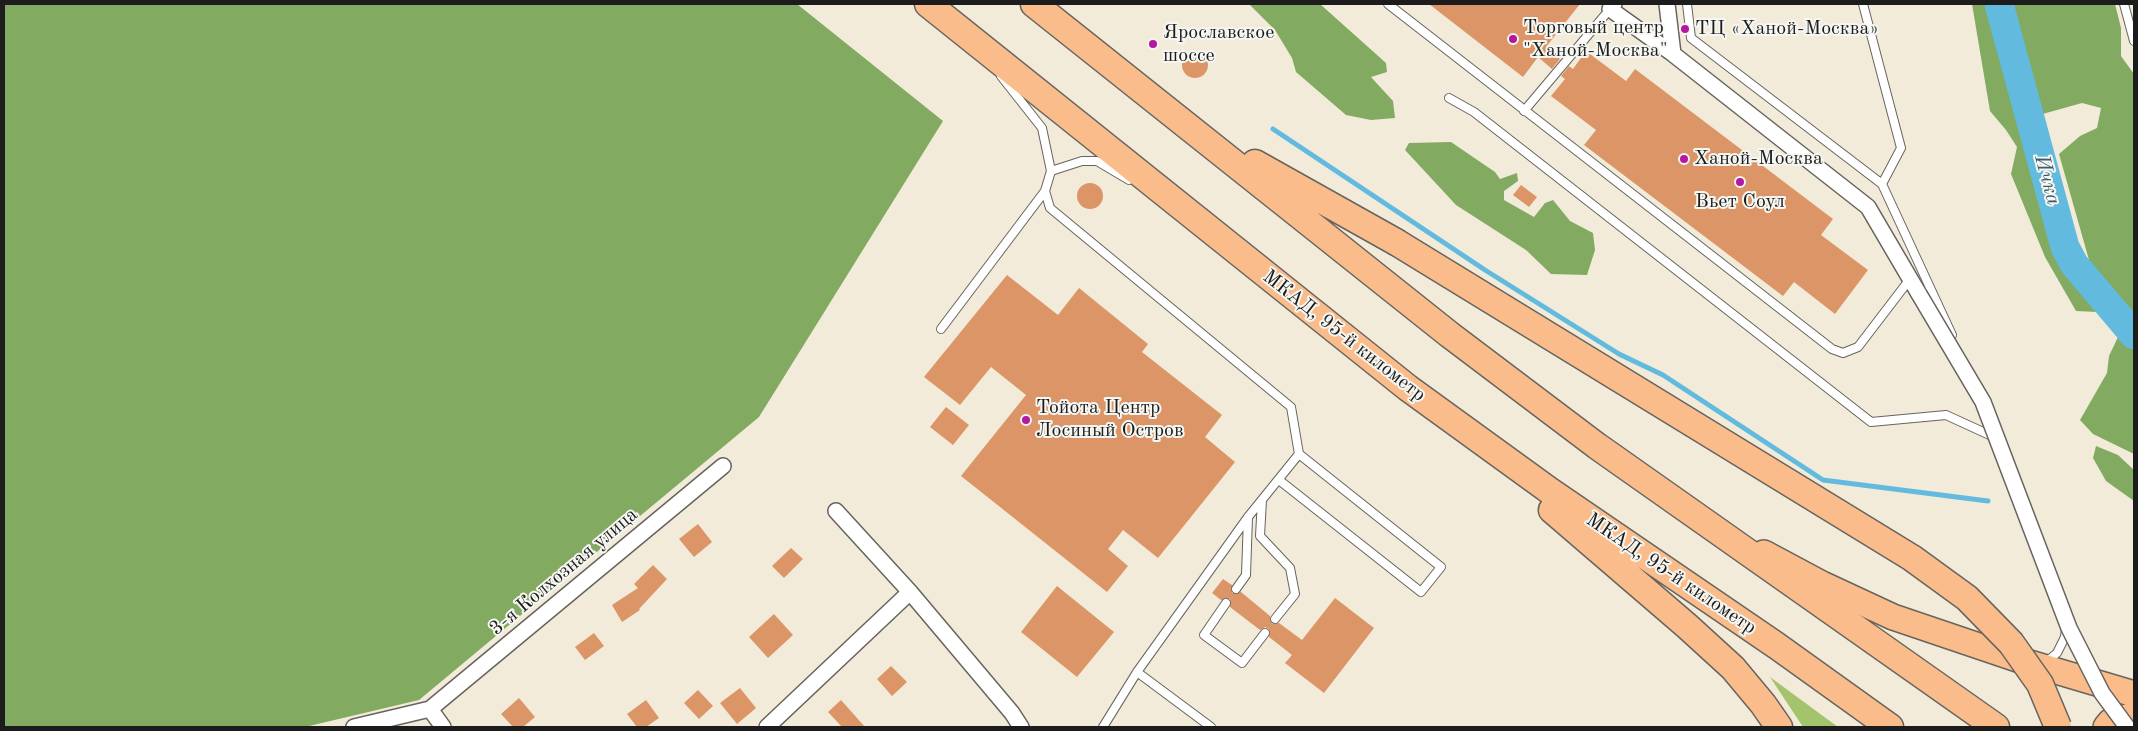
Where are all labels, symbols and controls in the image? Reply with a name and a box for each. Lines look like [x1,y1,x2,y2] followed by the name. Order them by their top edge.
[1523,16,1668,63] place label: Торговый центр "Ханой-Москва"
[1695,17,1879,41] place label: ТЦ «Ханой-Москва»
[1163,21,1274,68] place label: Ярославское шоссе
[1679,23,1691,35] marker: ТЦ «Ханой-Москва»
[1507,33,1519,45] marker: Торговый центр "Ханой-Москва"
[1147,38,1159,50] marker: Ярославское шоссе
[1694,147,1823,171] place label: Ханой-Москва
[2028,152,2066,208] water label: Ичка
[1678,153,1690,165] marker: Ханой-Москва
[1734,176,1746,188] marker: Вьет Соул
[1695,190,1785,214] place label: Вьет Соул
[1258,265,1430,407] street label: МКАД, 95-й километр
[1036,396,1184,443] place label: Тойота Центр Лосиный Остров
[1020,414,1032,426] marker: Тойота Центр Лосиный Остров
[485,503,643,641] street label: 3-я Колхозная улица
[1581,508,1761,640] street label: МКАД, 95-й километр

